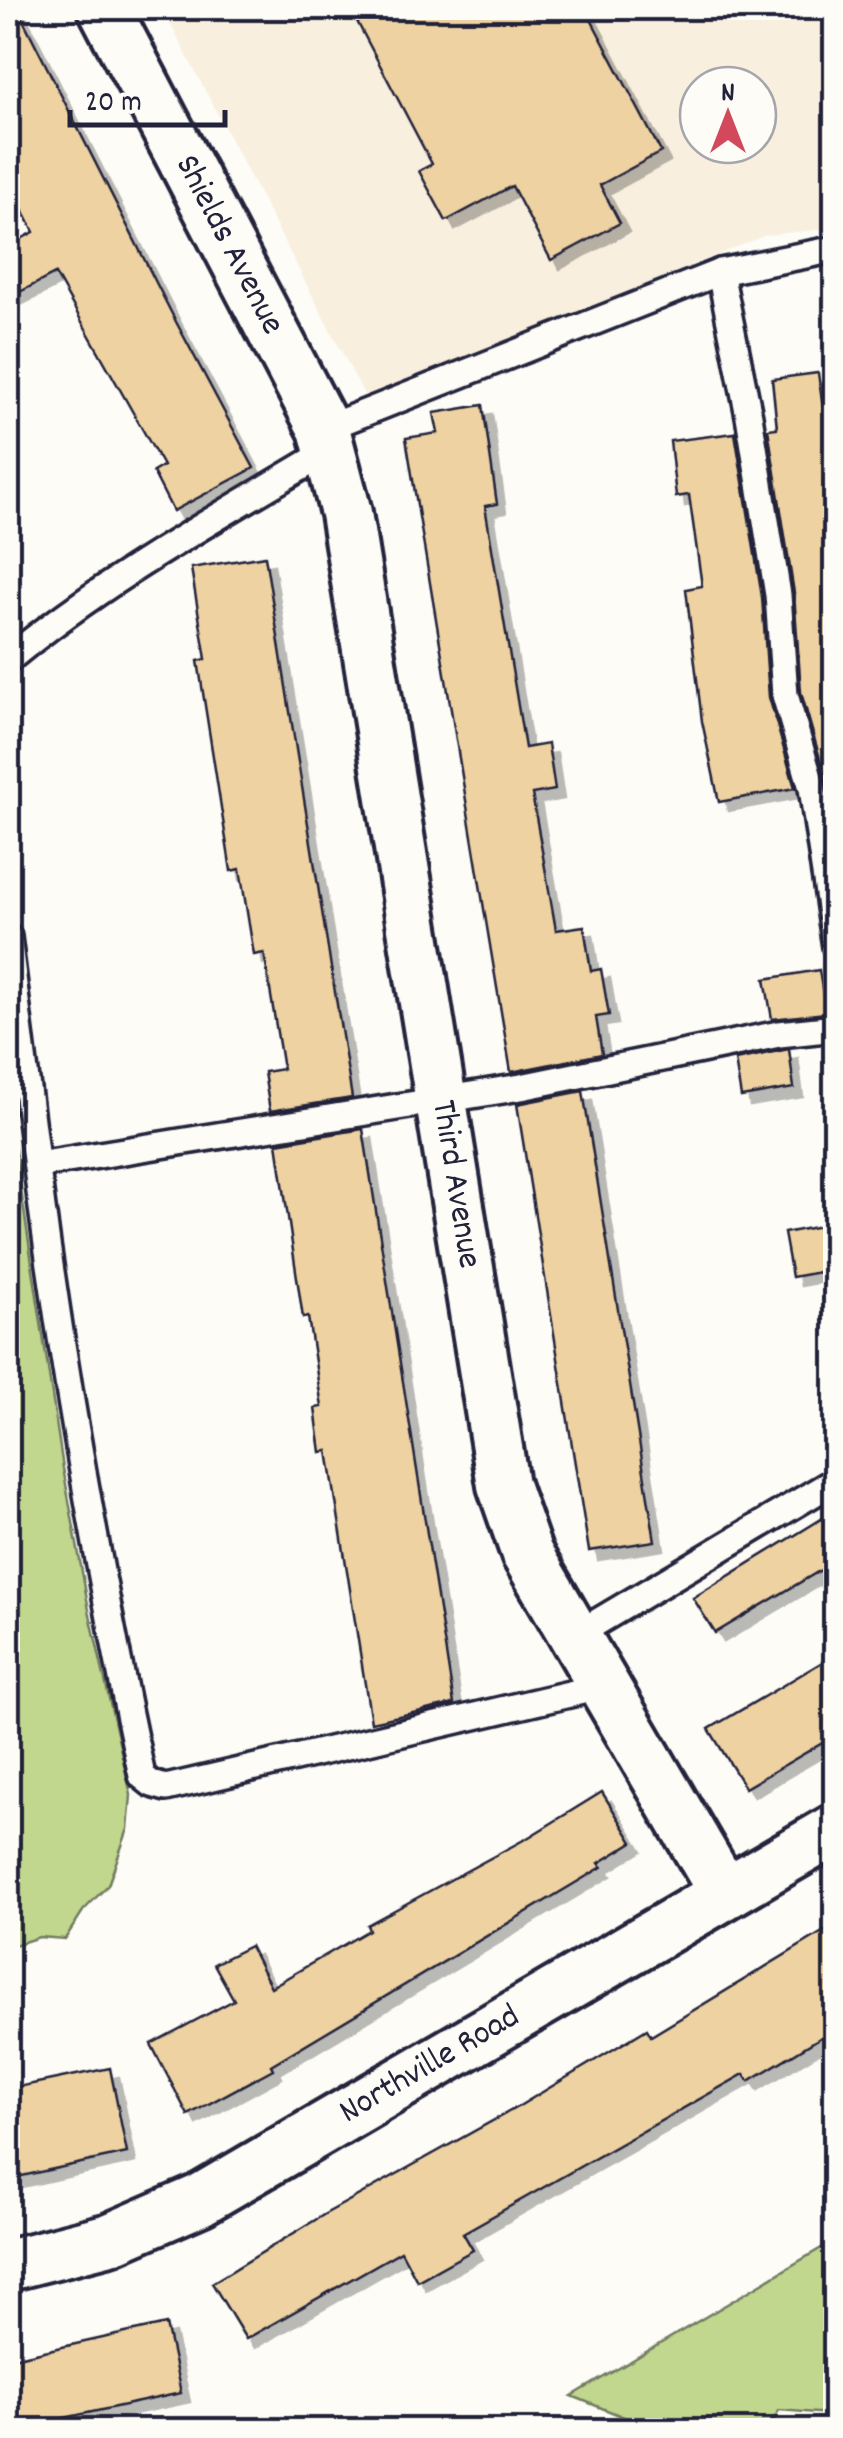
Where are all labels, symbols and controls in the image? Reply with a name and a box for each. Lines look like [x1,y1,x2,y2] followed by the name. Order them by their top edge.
[70,65,225,127] scale bar
[678,65,778,165] north arrow
[721,75,735,115] text: N
[85,83,142,126] text: 20 m
[160,147,296,344] street label: Shields Avenue
[416,1097,493,1272] street label: Third Avenue
[331,1993,530,2138] street label: Northville Road

